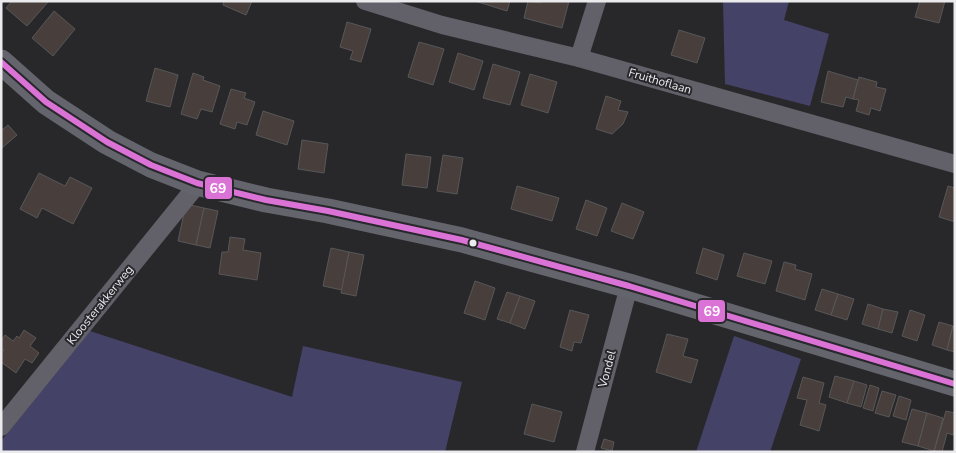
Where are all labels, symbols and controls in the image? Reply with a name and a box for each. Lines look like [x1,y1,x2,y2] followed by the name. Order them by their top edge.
[627,64,693,98] street label: Fruithoflaan
[204,176,233,200] line badge: 69
[210,179,226,198] text: 69
[468,238,478,248] unlabelled marker
[63,262,137,348] street label: Kloosterakkerweg
[697,299,726,323] line badge: 69
[704,302,720,321] text: 69
[594,348,620,390] street label: Vondel

